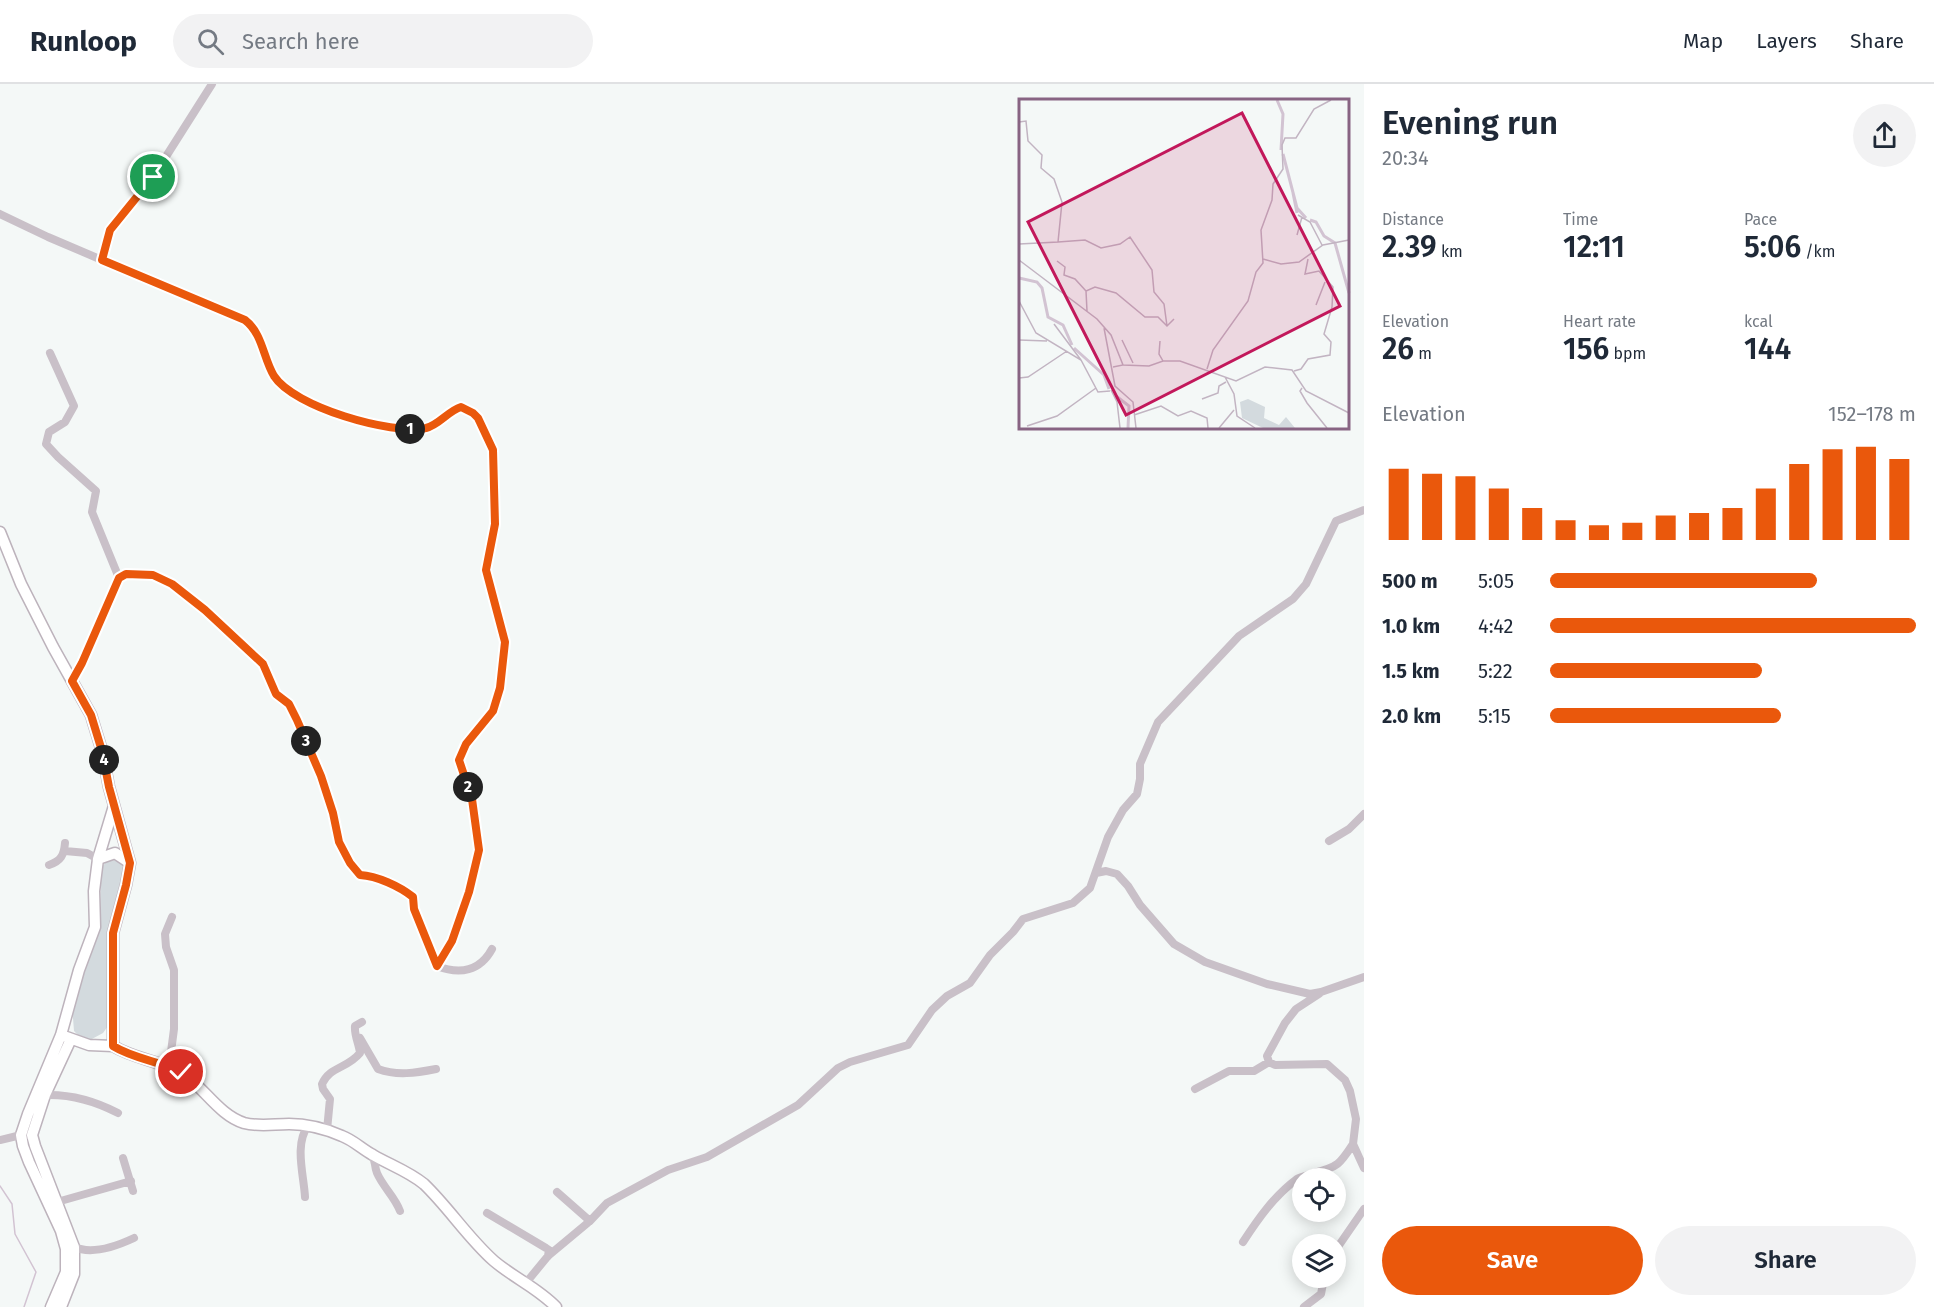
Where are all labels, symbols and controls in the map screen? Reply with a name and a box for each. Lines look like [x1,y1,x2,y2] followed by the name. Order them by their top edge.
[173,14,593,68] search box
[30,25,137,58] text: Runloop
[194,25,227,58] icon: search
[242,28,360,55] text: Search here
[1683,28,1723,54] text: Map
[1756,28,1817,54] text: Layers
[1850,28,1904,54] text: Share
[1019,99,1349,429] inset map
[1382,103,1558,143] text: Evening run
[1853,104,1916,167] button: share
[1382,146,1429,170] text: 20:34
[127,151,178,202] pin
[136,160,169,193] icon: arrive
[1382,210,1444,229] text: Distance
[1563,210,1598,229] text: Time
[1744,210,1777,229] text: Pace
[1382,229,1437,265] text: 2.39
[1563,229,1625,265] text: 12:11
[1744,229,1801,265] text: 5:06
[1437,242,1463,261] text: km
[1801,242,1836,261] text: /km
[1382,312,1449,331] text: Elevation
[1563,312,1636,331] text: Heart rate
[1744,312,1773,331] text: kcal
[1382,331,1414,367] text: 26
[1563,331,1609,367] text: 156
[1744,331,1791,367] text: 144
[1414,344,1432,363] text: m
[1609,344,1646,363] text: bpm
[1382,402,1466,426] text: Elevation
[1828,402,1916,426] text: 152–178 m
[395,414,425,444] pin: 1
[406,419,414,438] text: 1
[1382,569,1438,593] text: 500 m
[1478,569,1514,593] text: 5:05
[1382,614,1440,638] text: 1.0 km
[1478,614,1513,638] text: 4:42
[1382,659,1440,683] text: 1.5 km
[1478,659,1513,683] text: 5:22
[1382,704,1441,728] text: 2.0 km
[1478,704,1511,728] text: 5:15
[291,726,321,756] pin: 3
[302,731,310,750] text: 3
[89,745,119,775] pin: 4
[99,750,109,769] text: 4
[453,772,483,802] pin: 2
[464,777,472,796] text: 2
[155,1046,206,1097] pin
[164,1055,197,1088] icon: check
[1292,1168,1346,1288] map controls
[1292,1168,1346,1222] button: locate
[1382,1226,1643,1295] button: Save
[1655,1226,1916,1295] button: Share
[1292,1234,1346,1288] button: layers

